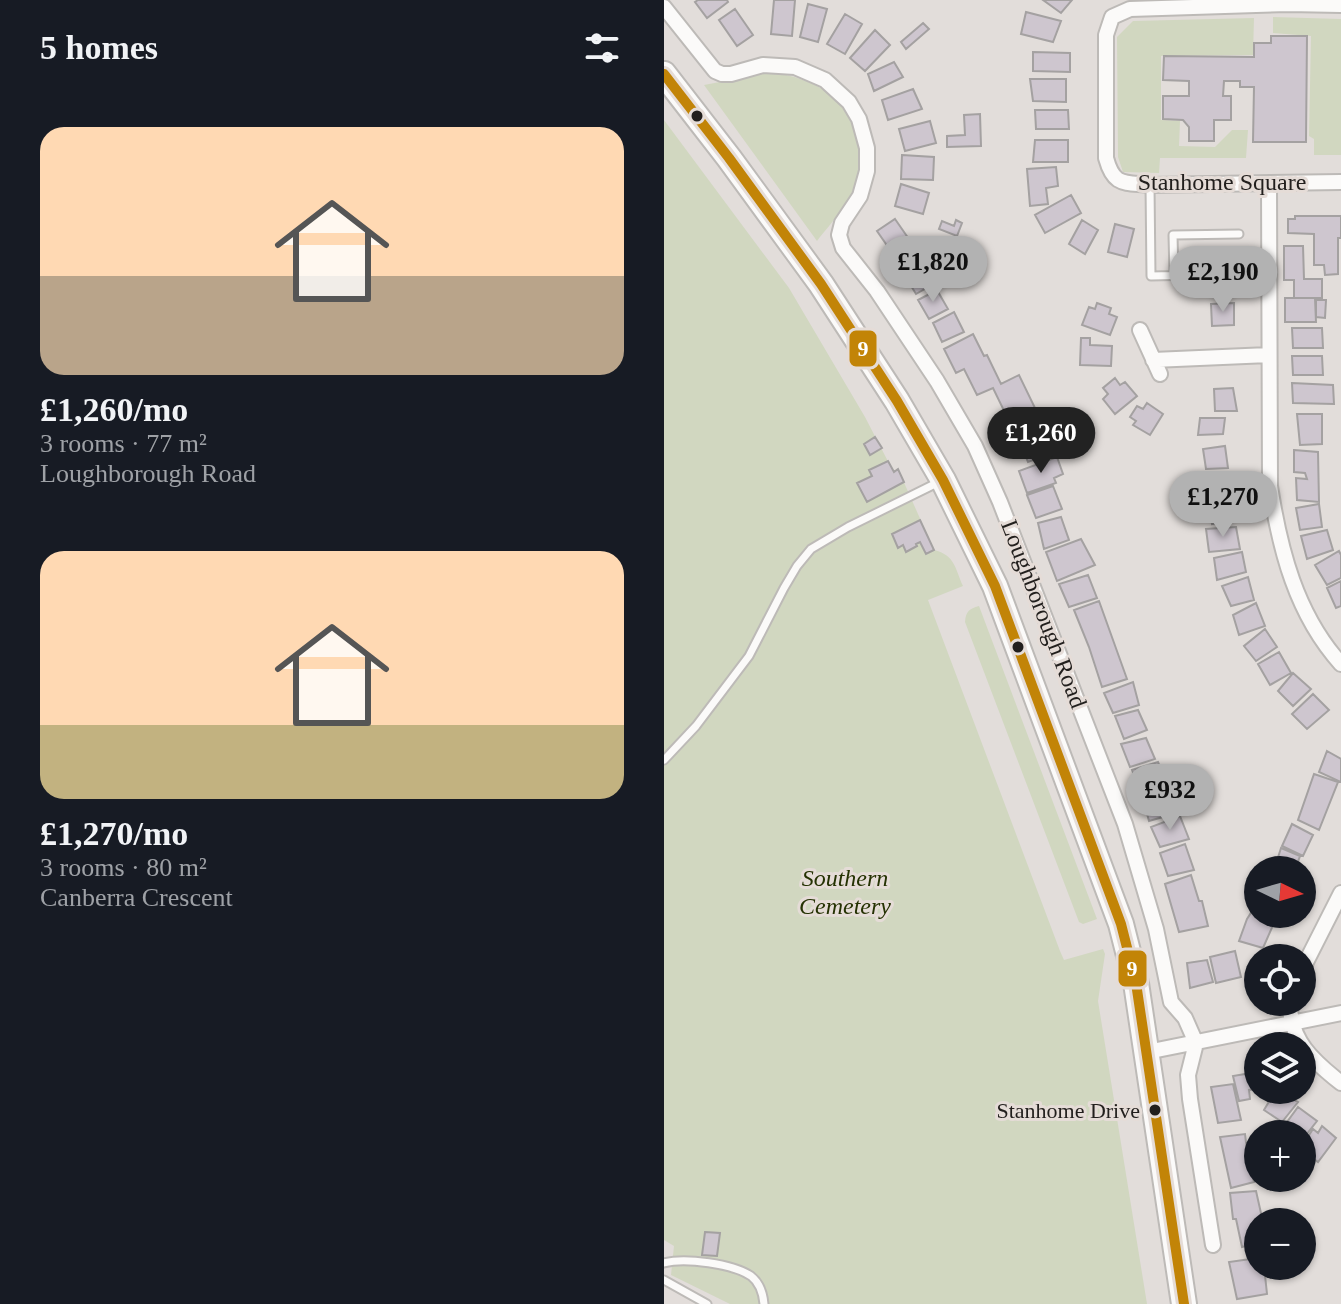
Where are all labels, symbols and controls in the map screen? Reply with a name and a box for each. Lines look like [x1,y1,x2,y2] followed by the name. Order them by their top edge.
[580,26,624,70] icon: filters
[40,29,158,66] text: 5 homes
[689,108,705,124] unlabelled marker
[1138,169,1306,195] street label: Stanhome Square
[260,179,404,323] icon: home
[868,236,998,304] pin: £1,820
[1158,246,1288,314] pin: £2,190
[897,247,969,276] text: £1,820
[1187,257,1259,286] text: £2,190
[848,329,878,368] line badge: 9
[858,336,869,361] text: 9
[40,391,188,428] text: £1,260/mo
[976,407,1106,475] pin: £1,260
[1005,418,1077,447] text: £1,260
[40,429,207,458] text: 3 rooms · 77 m²
[40,459,256,488] text: Loughborough Road
[1158,471,1288,539] pin: £1,270
[1187,482,1259,511] text: £1,270
[996,516,1092,712] street label: Loughborough Road
[260,603,404,747] icon: home
[1010,639,1026,655] unlabelled marker
[1123,764,1217,832] pin: £932
[1144,775,1196,804] text: £932
[40,815,188,852] text: £1,270/mo
[40,853,207,882] text: 3 rooms · 80 m²
[1244,856,1316,928] north arrow
[1244,856,1316,1280] map controls
[799,865,891,919] park label: Southern Cemetery
[40,883,233,912] text: Canberra Crescent
[1244,944,1316,1016] button: locate
[1117,949,1148,988] line badge: 9
[1127,956,1138,981] text: 9
[1244,1032,1316,1104] button: layers
[996,1098,1140,1123] place label: Stanhome Drive
[1147,1102,1163,1118] marker: Stanhome Drive
[1244,1120,1316,1192] button: +
[1244,1208,1316,1280] button: −

